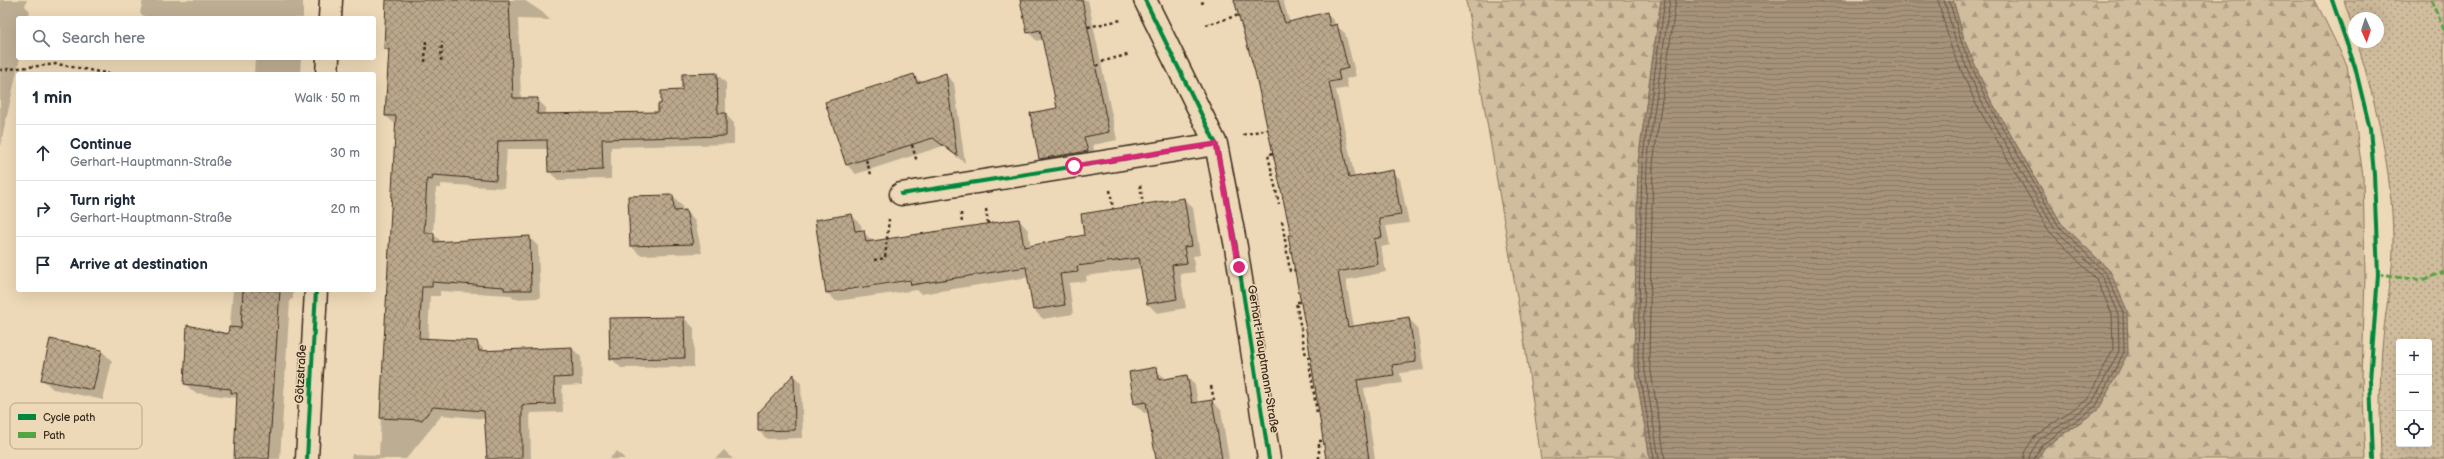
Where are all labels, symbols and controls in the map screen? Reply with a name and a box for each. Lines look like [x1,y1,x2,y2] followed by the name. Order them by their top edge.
[2348,12,2384,48] north arrow
[16,16,376,60] search box
[30,27,52,49] icon: search
[62,29,145,48] text: Search here
[32,88,72,108] text: 1 min
[294,90,360,106] text: Walk · 50 m
[70,135,132,154] text: Continue
[32,142,54,164] icon: ahead
[330,145,360,161] text: 30 m
[70,154,232,170] text: Gerhart-Hauptmann-Straße
[1065,157,1083,175] route start
[70,191,135,210] text: Turn right
[32,198,54,220] icon: right
[330,201,360,217] text: 20 m
[70,210,232,226] text: Gerhart-Hauptmann-Straße
[32,254,54,276] icon: arrive
[70,255,208,274] text: Arrive at destination
[1230,258,1248,276] route end
[1244,284,1282,434] street label: Gerhart-Hauptmann-Straße
[2396,339,2432,447] map controls
[2396,339,2432,375] button: +
[292,344,310,404] street label: Götzstraße
[2396,375,2432,411] button: −
[10,403,142,449] legend
[43,411,95,424] text: Cycle path
[2396,411,2432,447] button: locate
[43,429,65,442] text: Path

